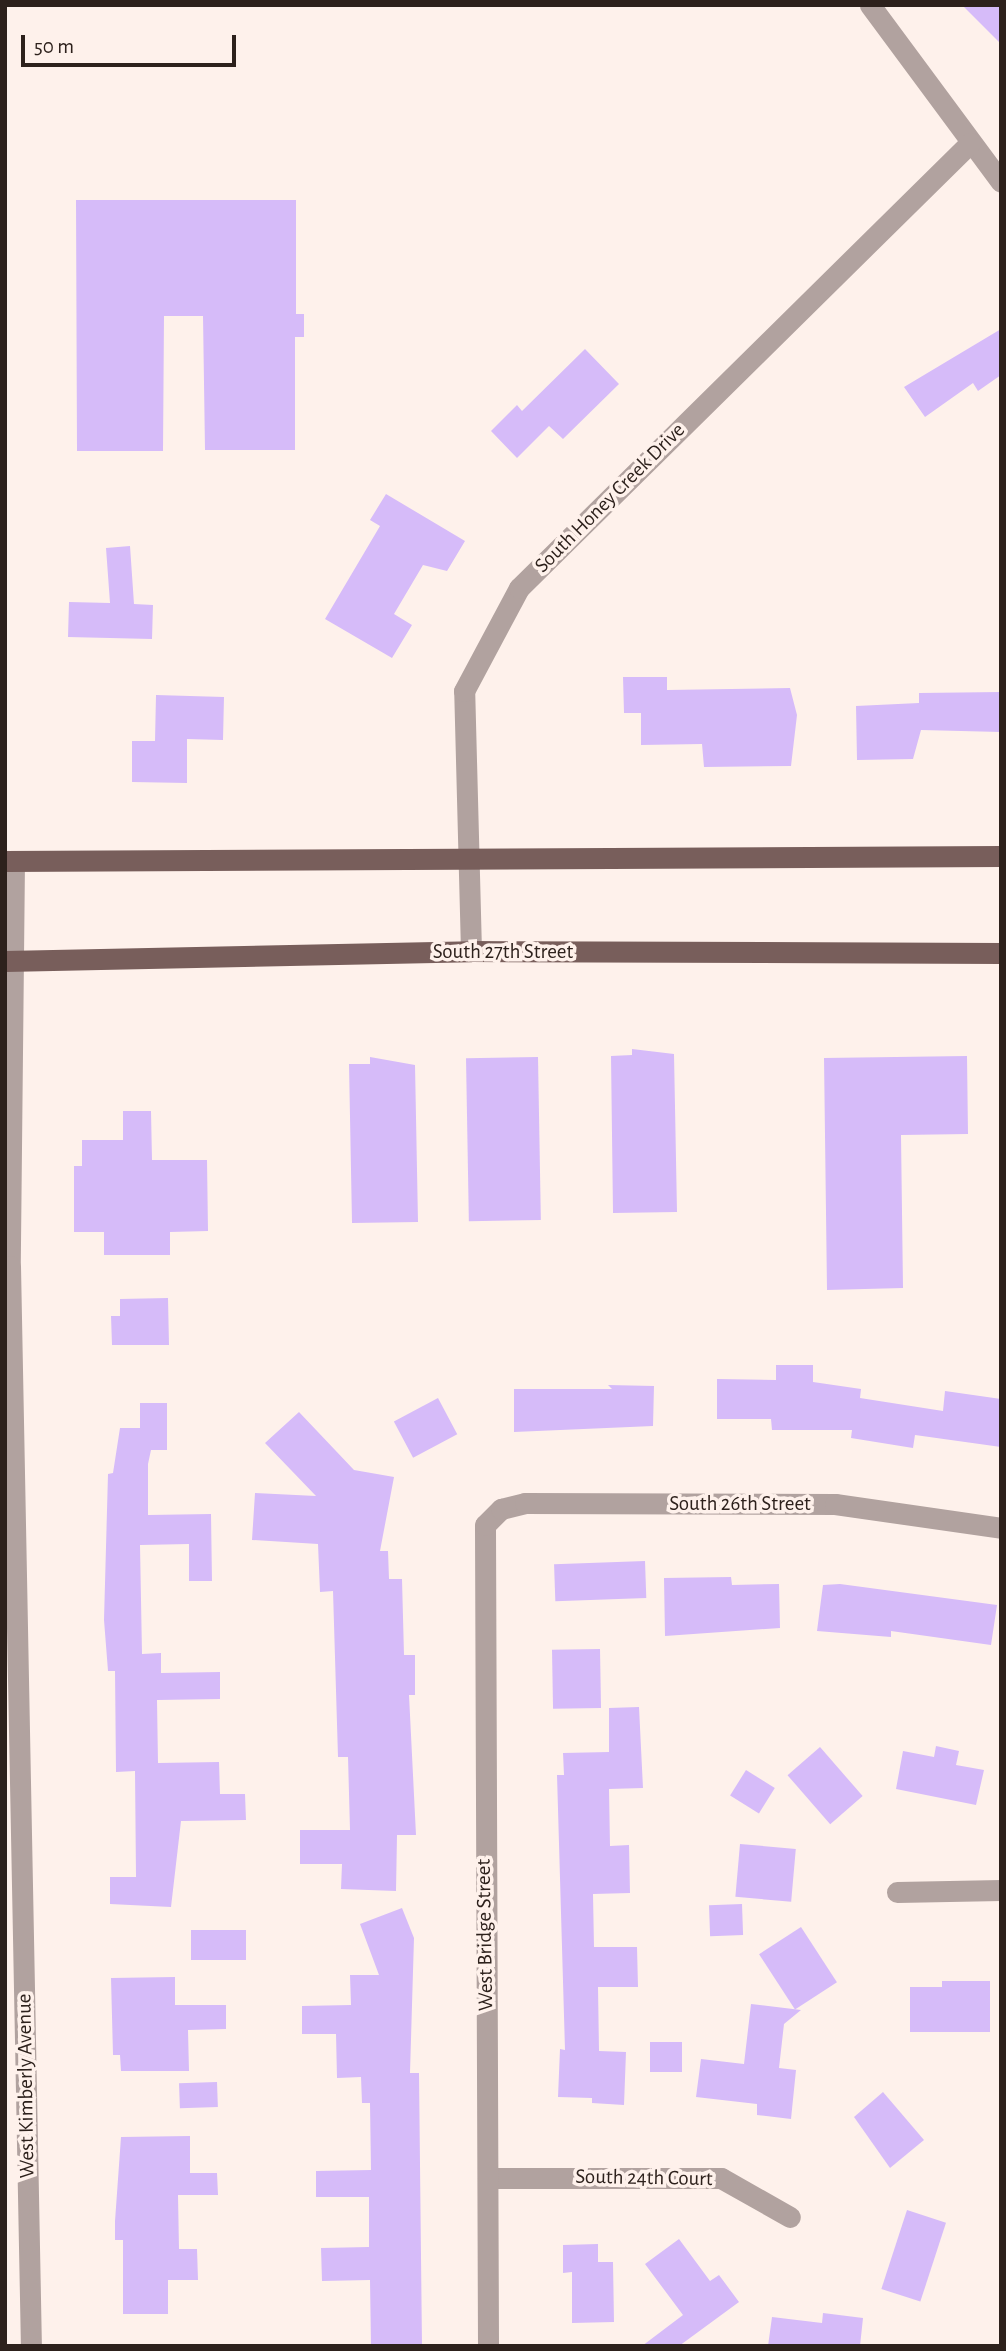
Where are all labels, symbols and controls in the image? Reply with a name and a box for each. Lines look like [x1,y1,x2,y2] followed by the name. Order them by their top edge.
[24,21,240,65] scale bar
[34,36,74,57] text: 50 m
[530,418,690,578] street label: South Honey Creek Drive
[433,939,573,965] street label: South 27th Street
[669,1491,811,1517] street label: South 26th Street
[471,1859,499,2011] street label: West Bridge Street
[12,1993,40,2179] street label: West Kimberly Avenue
[575,2164,713,2192] street label: South 24th Court

